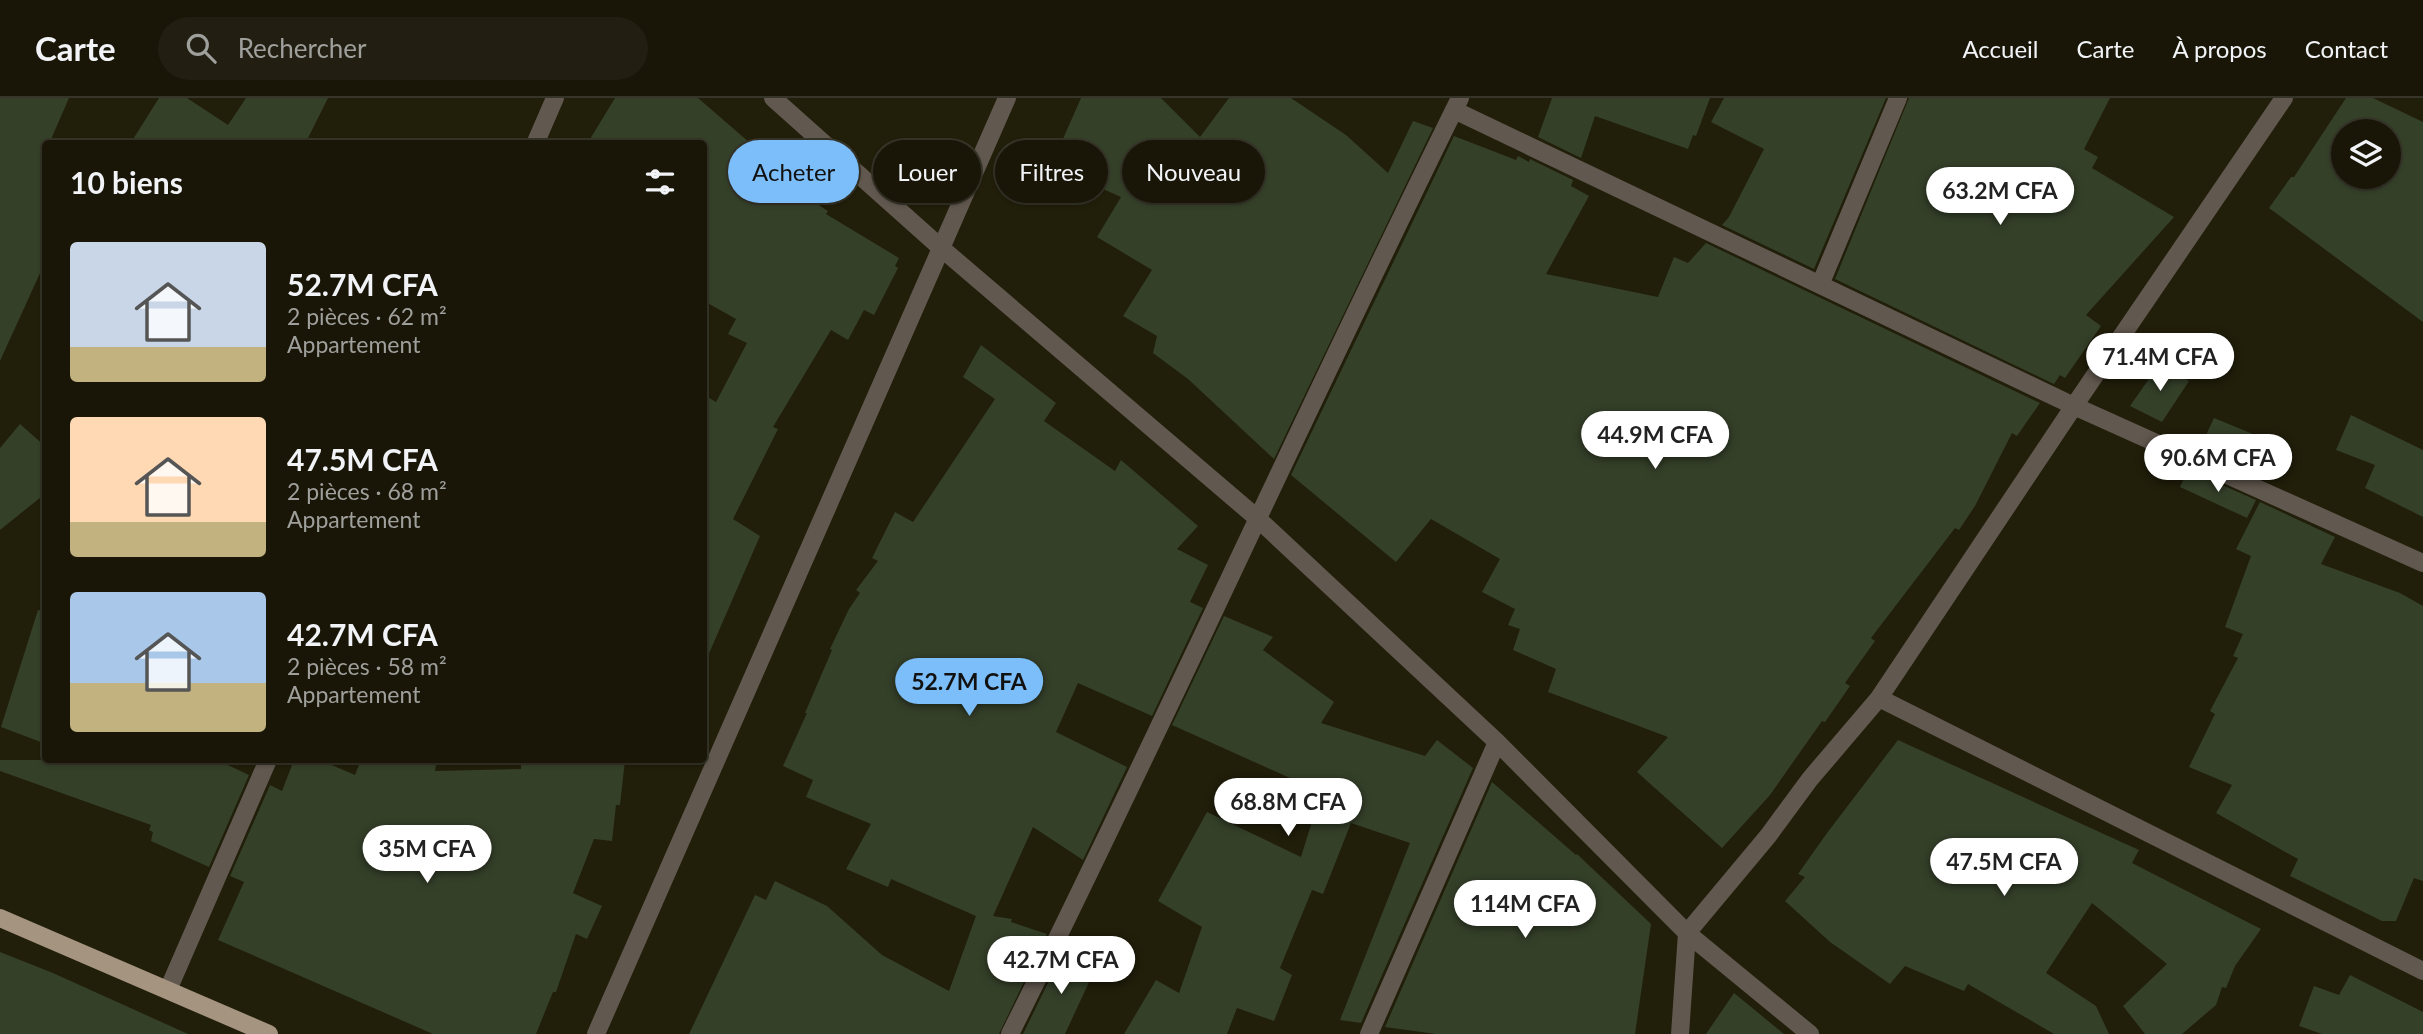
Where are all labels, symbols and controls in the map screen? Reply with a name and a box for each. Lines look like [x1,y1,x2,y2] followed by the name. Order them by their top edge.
[158,17,648,80] search box
[35,28,116,68] text: Carte
[182,29,220,67] icon: search
[238,32,367,64] text: Rechercher
[1962,34,2038,63] text: Accueil
[2076,34,2134,63] text: Carte
[2172,34,2267,63] text: À propos
[2305,34,2388,63] text: Contact
[2331,119,2401,189] map controls
[2331,119,2401,189] button: layers
[728,140,859,203] chip: Acheter
[873,140,981,203] chip: Louer
[995,140,1108,203] chip: Filtres
[1122,140,1265,203] chip: Nouveau
[641,163,679,201] icon: filters
[70,164,183,200] text: 10 biens
[1920,167,2080,227] pin: 63.2M CFA
[1942,176,2058,204] text: 63.2M CFA
[287,266,438,302] text: 52.7M CFA
[126,270,210,354] icon: home
[287,302,447,330] text: 2 pièces · 62 m²
[287,330,420,358] text: Appartement
[2080,334,2240,393] pin: 71.4M CFA
[2102,342,2218,370] text: 71.4M CFA
[1575,412,1735,471] pin: 44.9M CFA
[1597,420,1713,448] text: 44.9M CFA
[2138,434,2298,494] pin: 90.6M CFA
[287,441,438,477] text: 47.5M CFA
[2160,443,2276,471] text: 90.6M CFA
[126,445,210,529] icon: home
[287,477,447,505] text: 2 pièces · 68 m²
[287,505,420,533] text: Appartement
[287,616,438,652] text: 42.7M CFA
[126,620,210,704] icon: home
[287,652,447,680] text: 2 pièces · 58 m²
[889,658,1049,718] pin: 52.7M CFA
[911,667,1027,695] text: 52.7M CFA
[287,680,420,708] text: Appartement
[1208,778,1368,838] pin: 68.8M CFA
[1230,787,1346,815] text: 68.8M CFA
[362,826,492,885] pin: 35M CFA
[379,834,475,862] text: 35M CFA
[1924,838,2084,898] pin: 47.5M CFA
[1946,847,2062,875] text: 47.5M CFA
[1453,880,1597,940] pin: 114M CFA
[1470,889,1580,917] text: 114M CFA
[981,936,1141,996] pin: 42.7M CFA
[1003,945,1119,973] text: 42.7M CFA

